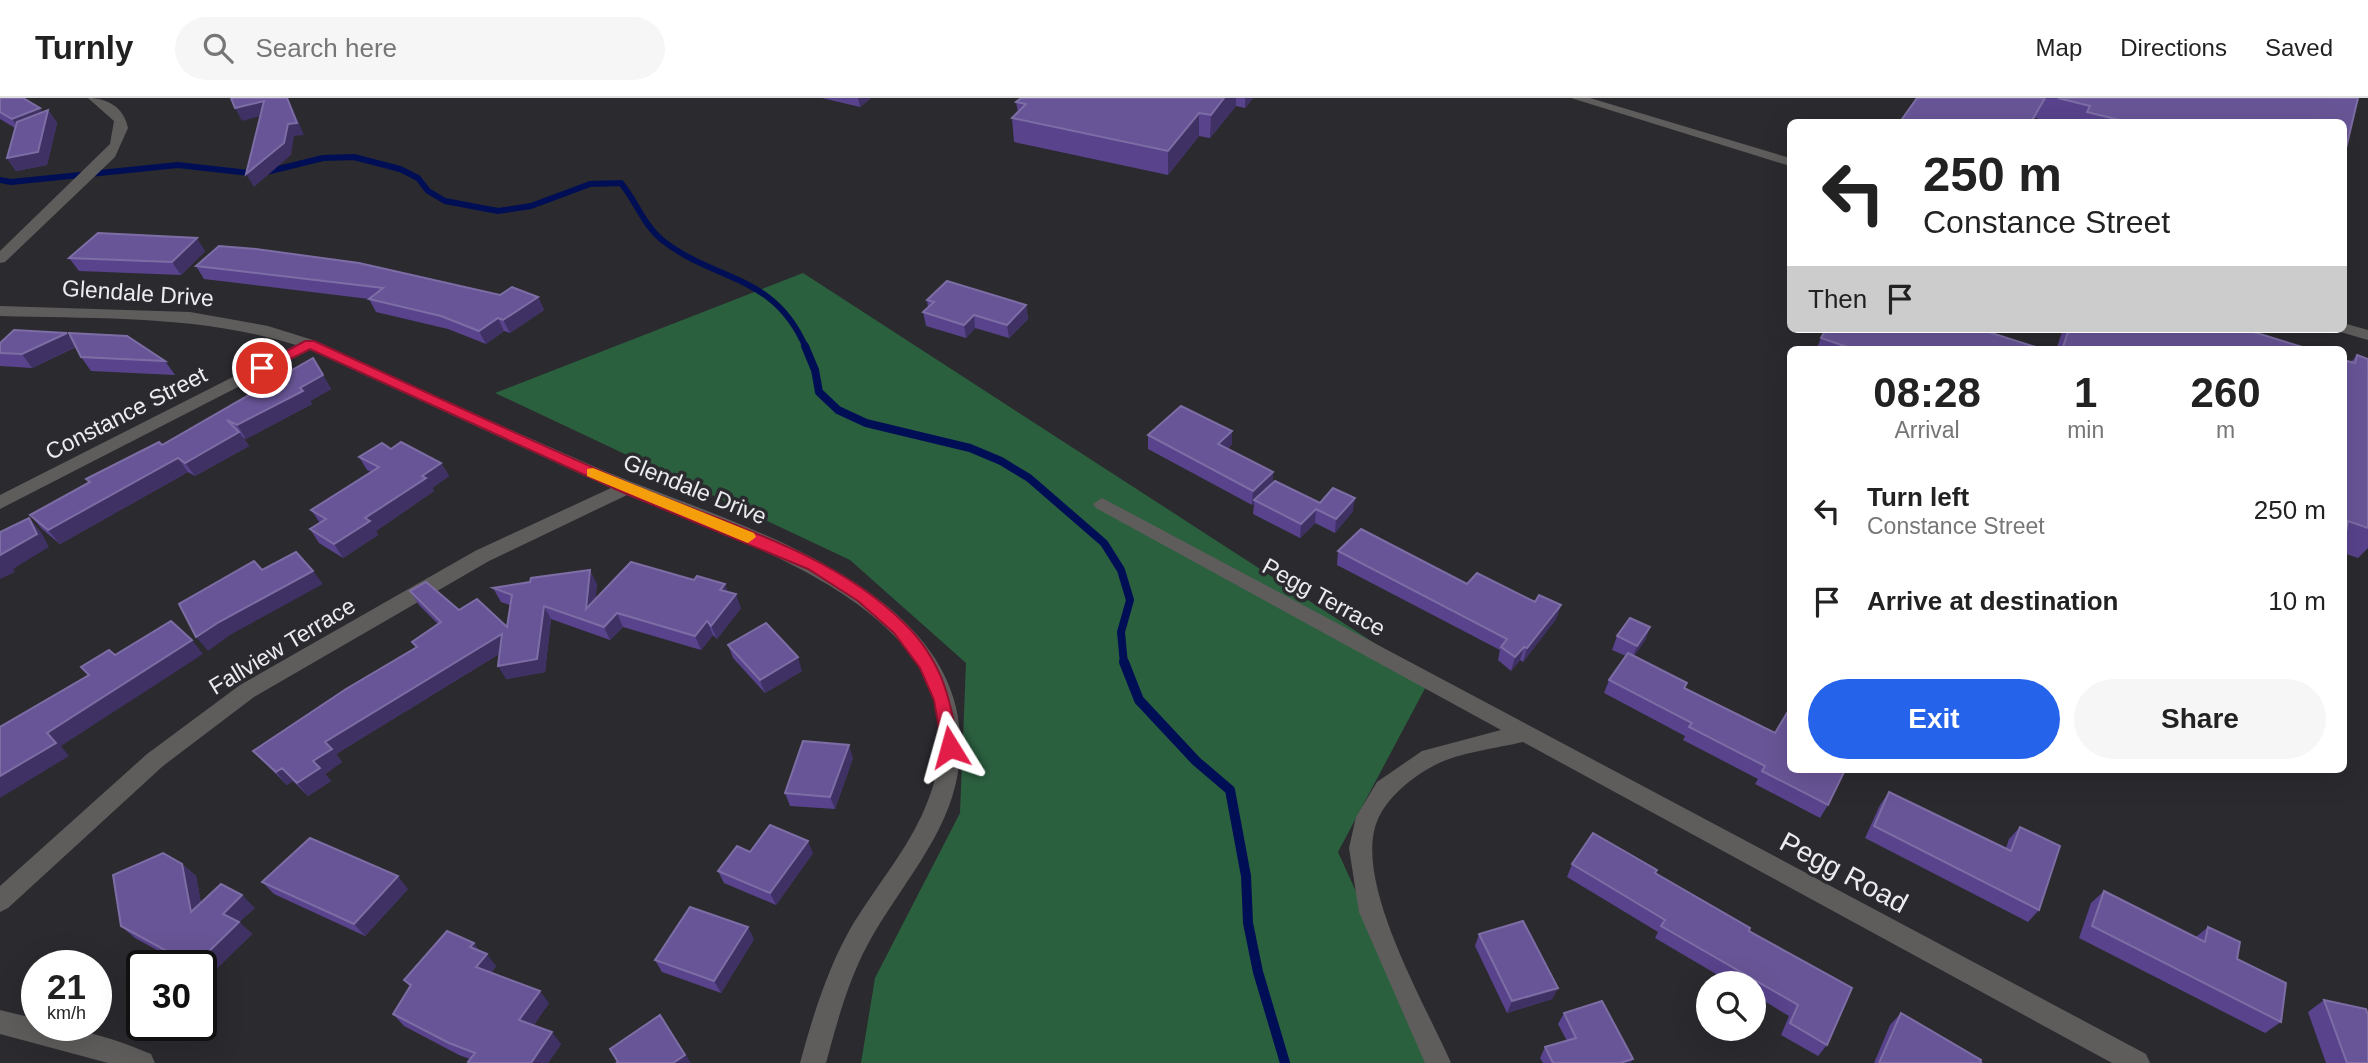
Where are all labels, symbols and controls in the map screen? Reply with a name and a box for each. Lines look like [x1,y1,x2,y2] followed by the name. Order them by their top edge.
[175,17,665,80] search box
[35,29,133,66] text: Turnly
[199,29,237,67] icon: search
[255,33,397,63] text: Search here
[2036,34,2082,61] text: Map
[2120,34,2227,61] text: Directions
[2265,34,2333,61] text: Saved
[1808,147,1899,238] icon: left
[1923,147,2062,201] text: 250 m
[1923,204,2170,240] text: Constance Street
[61,275,215,311] street label: Glendale Drive
[1881,280,1919,318] icon: arrive
[1808,284,1867,314] text: Then
[232,338,292,398] pin
[243,349,281,387] icon: arrive
[41,361,212,465] street label: Constance Street
[1873,369,1981,416] text: 08:28
[2074,369,2097,416] text: 1
[2191,369,2261,416] text: 260
[1894,417,1960,443] text: Arrival
[2067,417,2104,443] text: min
[2216,417,2235,443] text: m
[620,448,770,530] street label: Glendale Drive
[1867,482,1969,512] text: Turn left
[1808,492,1846,530] icon: left
[2254,495,2326,525] text: 250 m
[1867,513,2045,539] text: Constance Street
[1258,553,1390,641] street label: Pegg Terrace
[1808,583,1846,621] icon: arrive
[1867,586,2118,616] text: Arrive at destination
[2268,586,2326,616] text: 10 m
[204,592,360,700] street label: Fallview Terrace
[1808,679,2060,759] button: Exit
[2074,679,2326,759] button: Share
[913,710,987,784] position arrow
[1775,826,1913,919] street label: Pegg Road
[126,950,217,1041] speed limit sign: 30
[47,967,86,1006] text: 21
[1696,971,1766,1041] map controls
[1696,971,1766,1041] button: search
[47,1003,86,1023] text: km/h

